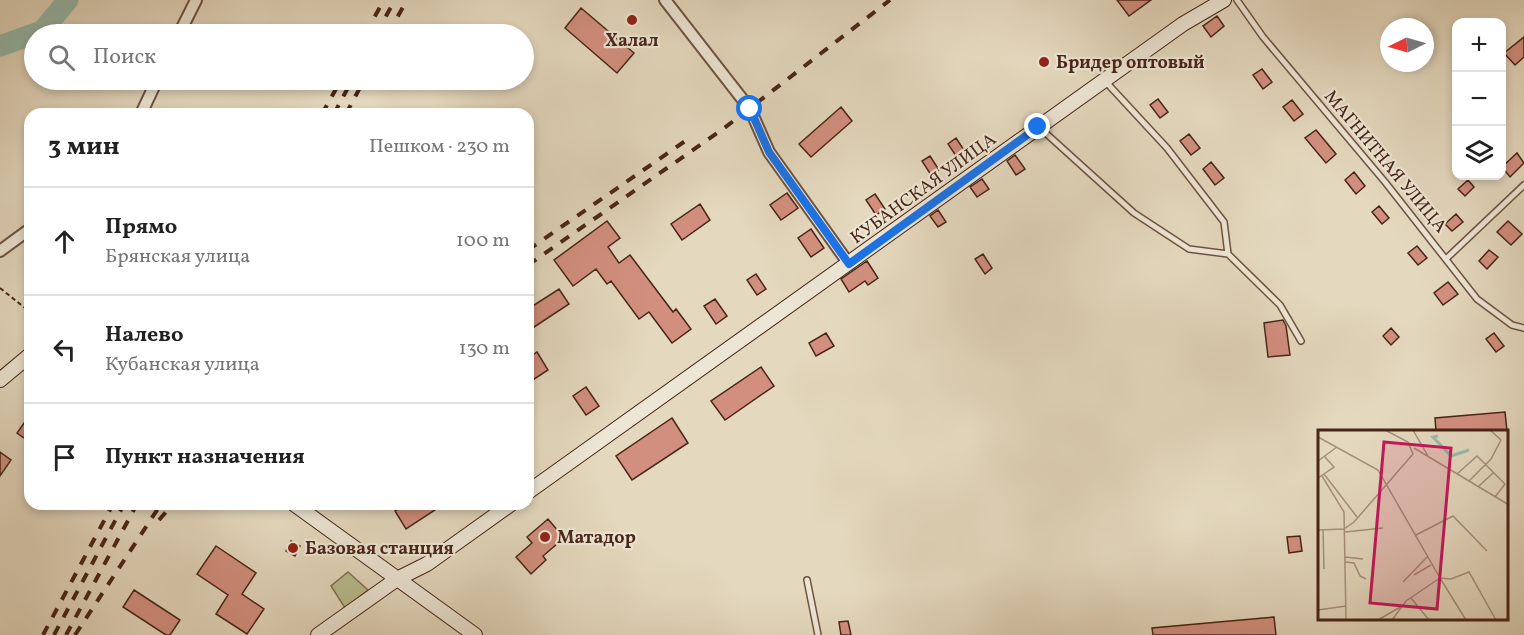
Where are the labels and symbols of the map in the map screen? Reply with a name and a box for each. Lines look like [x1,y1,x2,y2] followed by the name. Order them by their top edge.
[625,13,639,27] marker: Халал
[1380,18,1434,72] north arrow
[605,29,659,54] place label: Халал
[1056,51,1205,76] place label: Бридер оптовый
[1037,55,1051,69] marker: Бридер оптовый
[1318,85,1452,239] street label: МАГНИТНАЯ УЛИЦА
[736,95,762,121] route start
[1024,113,1050,139] route end
[846,128,1002,251] street label: КУБАНСКАЯ УЛИЦА
[1318,430,1509,620] inset map
[557,526,636,551] place label: Матадор
[538,530,552,544] marker: Матадор
[305,537,454,562] place label: Базовая станция
[286,541,300,555] marker: Базовая станция

